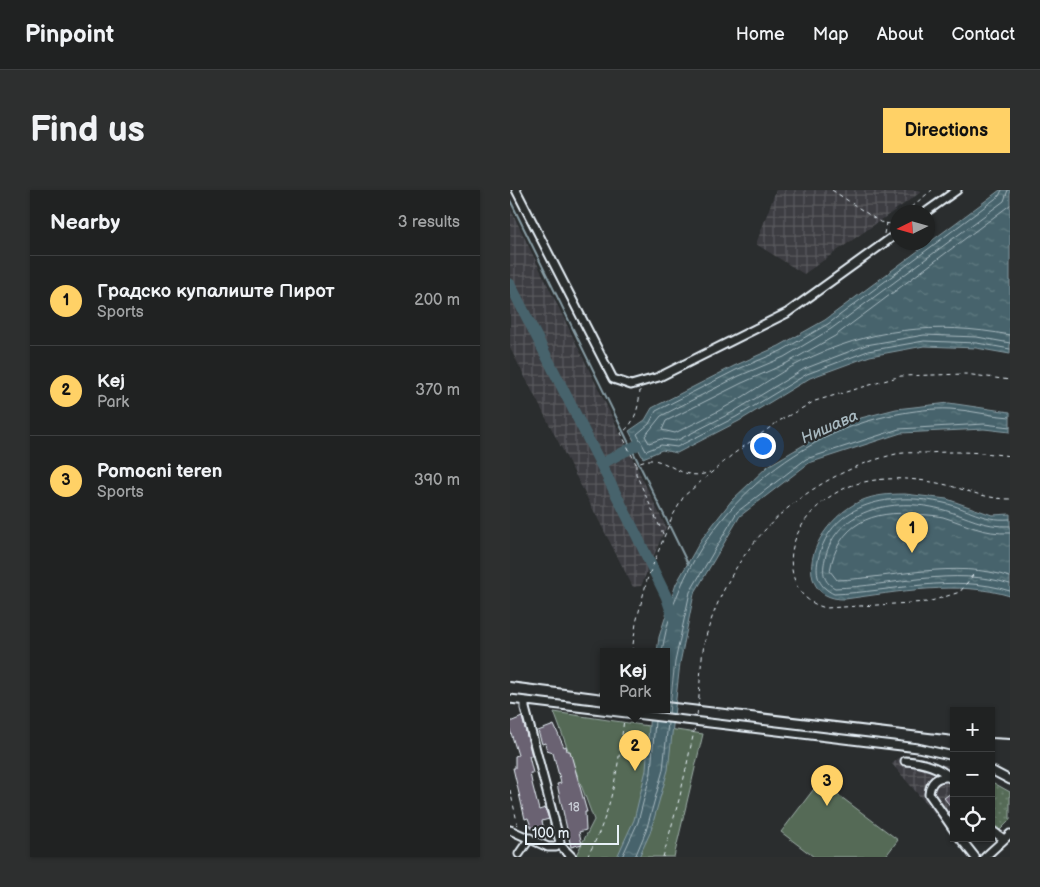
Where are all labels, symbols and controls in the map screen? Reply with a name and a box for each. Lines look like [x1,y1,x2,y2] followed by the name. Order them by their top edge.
[25,20,114,49] text: Pinpoint
[736,24,785,45] text: Home
[813,24,849,45] text: Map
[877,24,924,45] text: About
[952,24,1015,45] text: Contact
[883,108,1010,153] button: Directions
[30,109,145,152] text: Find us
[890,205,935,250] north arrow
[50,210,120,235] text: Nearby
[398,213,460,232] text: 3 results
[97,280,335,303] text: Градско купалиште Пирот
[63,291,69,310] text: 1
[414,291,460,310] text: 200 m
[97,303,144,322] text: Sports
[97,370,125,393] text: Кеј
[61,381,71,400] text: 2
[415,381,460,400] text: 370 m
[97,393,129,412] text: Park
[798,406,861,448] water label: Нишава
[750,433,776,459] your location
[97,460,222,483] text: Pomocni teren
[61,471,71,490] text: 3
[414,471,460,490] text: 390 m
[97,483,144,502] text: Sports
[896,512,928,553] pin: 1
[600,648,670,713] popup
[619,660,647,683] text: Кеј
[619,683,651,702] text: Park
[950,707,995,842] map controls
[950,707,995,752] button: +
[619,730,651,771] pin: 2
[950,752,995,797] button: −
[811,765,843,806] pin: 3
[950,797,995,842] button: locate
[568,800,580,815] house number: 18
[525,822,619,845] scale bar
[532,825,569,842] text: 100 m

